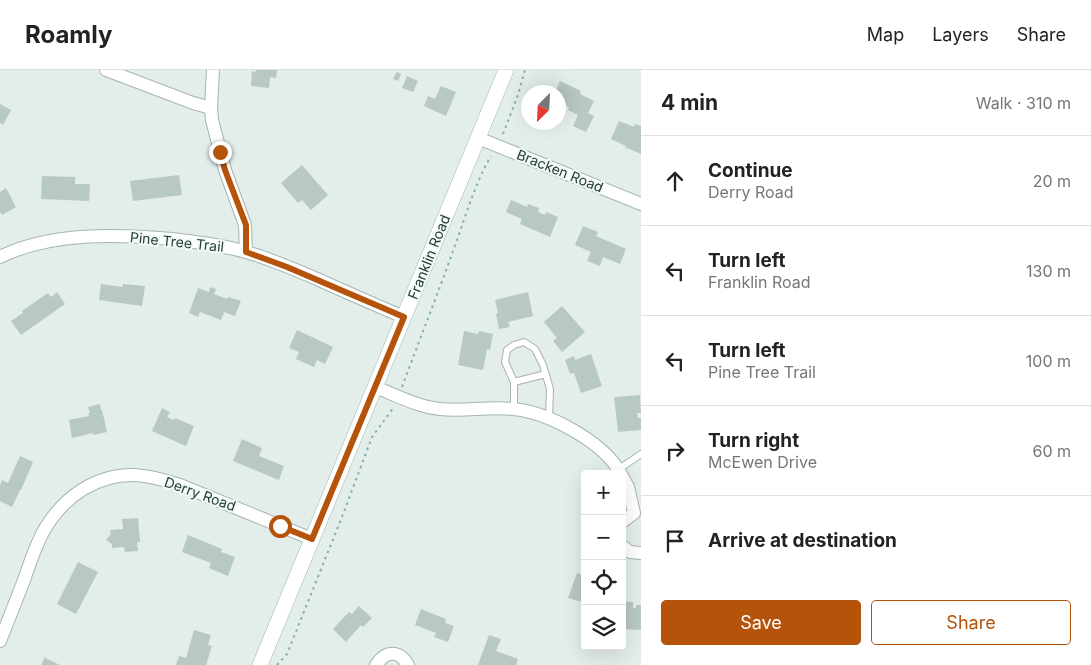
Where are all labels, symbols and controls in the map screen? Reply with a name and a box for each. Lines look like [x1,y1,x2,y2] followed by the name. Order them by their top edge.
[25,20,112,49] text: Roamly
[867,24,904,45] text: Map
[932,24,989,45] text: Layers
[1017,24,1066,45] text: Share
[521,85,566,130] north arrow
[661,90,718,115] text: 4 min
[976,93,1071,113] text: Walk · 310 m
[209,141,232,164] route end
[514,145,606,196] street label: Bracken Road
[708,159,793,182] text: Continue
[661,167,689,195] icon: ahead
[1033,171,1071,191] text: 20 m
[708,182,794,202] text: Derry Road
[404,212,453,302] street label: Franklin Road
[129,228,225,255] street label: Pine Tree Trail
[708,249,786,272] text: Turn left
[661,257,689,285] icon: left
[1026,261,1071,281] text: 130 m
[708,272,811,292] text: Franklin Road
[708,339,786,362] text: Turn left
[661,347,689,375] icon: left
[1026,351,1071,371] text: 100 m
[708,362,816,382] text: Pine Tree Trail
[708,429,799,452] text: Turn right
[661,437,689,465] icon: right
[1032,441,1071,461] text: 60 m
[708,452,817,472] text: McEwen Drive
[581,470,626,650] map controls
[581,470,626,515] button: +
[162,473,238,514] street label: Derry Road
[269,515,292,538] route start
[581,515,626,560] button: −
[661,527,689,555] icon: arrive
[708,529,897,552] text: Arrive at destination
[581,560,626,605] button: locate
[661,600,861,645] button: Save
[871,600,1071,645] button: Share
[581,605,626,650] button: layers

